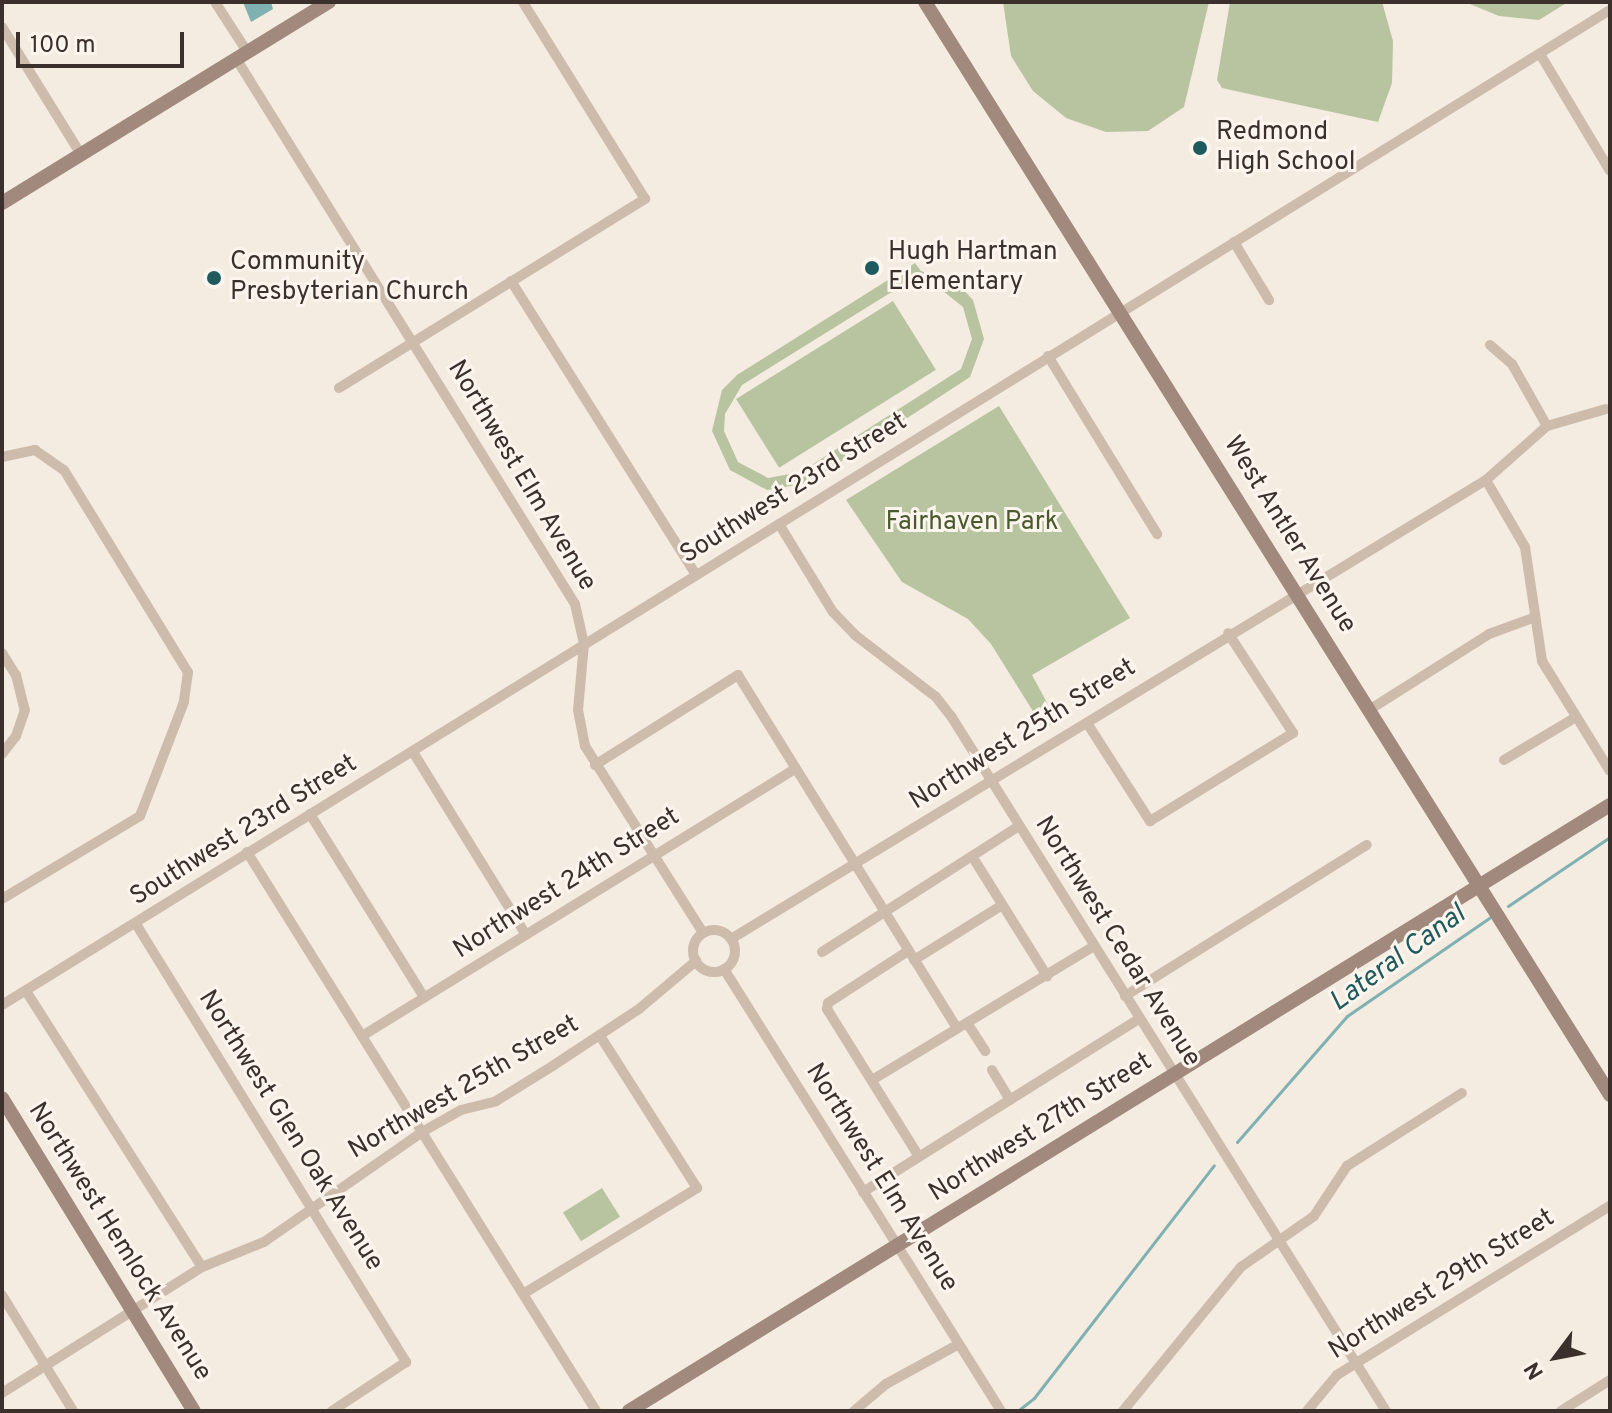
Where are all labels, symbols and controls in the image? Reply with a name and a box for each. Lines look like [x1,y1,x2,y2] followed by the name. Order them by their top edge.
[20,16,188,66] scale bar
[30,31,96,61] text: 100 m
[1216,117,1356,178] place label: Redmond High School
[1191,139,1209,157] marker: Redmond High School
[888,237,1058,298] place label: Hugh Hartman Elementary
[230,247,469,308] place label: Community Presbyterian Church
[863,259,881,277] marker: Hugh Hartman Elementary
[205,269,223,287] marker: Community Presbyterian Church
[440,355,602,597] street label: Northwest Elm Avenue
[675,407,913,571] street label: Southwest 23rd Street
[1215,430,1363,640] street label: West Antler Avenue
[885,507,1059,539] park label: Fairhaven Park
[904,653,1142,817] street label: Northwest 25th Street
[125,749,363,913] street label: Southwest 23rd Street
[448,802,686,966] street label: Northwest 24th Street
[1027,811,1207,1073] street label: Northwest Cedar Avenue
[1323,898,1473,1020] water label: Lateral Canal
[190,985,390,1277] street label: Northwest Glen Oak Avenue
[343,1009,585,1167] street label: Northwest 25th Street
[924,1047,1158,1209] street label: Northwest 27th Street
[798,1058,964,1298] street label: Northwest Elm Avenue
[20,1097,218,1387] street label: Northwest Hemlock Avenue
[1323,1203,1561,1367] street label: Northwest 29th Street
[1516,1317,1596,1397] north arrow
[1520,1356,1551,1384] text: N

